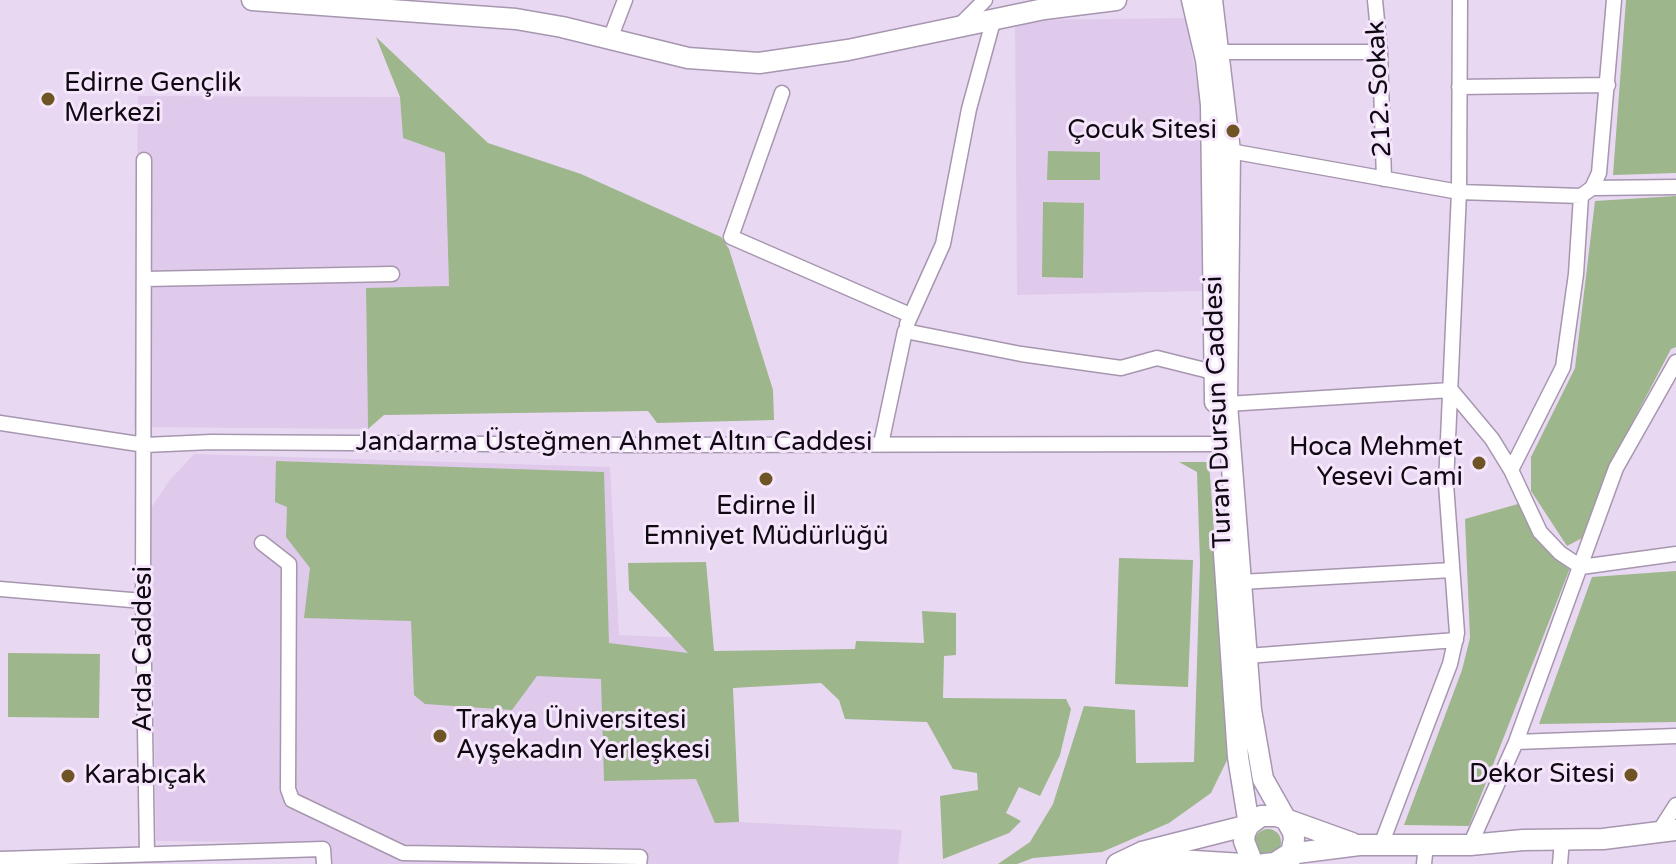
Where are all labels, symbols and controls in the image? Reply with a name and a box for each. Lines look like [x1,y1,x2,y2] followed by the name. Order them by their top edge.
[1361,20,1399,158] street label: 212. Sokak
[64,68,242,130] place label: Edirne Gençlik Merkezi
[39,90,57,108] marker: Edirne Gençlik Merkezi
[1067,115,1217,147] place label: Çocuk Sitesi
[1224,122,1242,140] marker: Çocuk Sitesi
[1199,275,1239,549] street label: Turan Dursun Caddesi
[356,427,872,459] street label: Jandarma Üsteğmen Ahmet Altın Caddesi
[1289,432,1463,494] place label: Hoca Mehmet Yesevi Cami
[1470,454,1488,472] marker: Hoca Mehmet Yesevi Cami
[757,470,775,488] marker: Edirne İl Emniyet Müdürlüğü
[643,491,889,552] place label: Edirne İl Emniyet Müdürlüğü
[128,566,160,732] street label: Arda Caddesi
[456,705,710,766] place label: Trakya Üniversitesi Ayşekadın Yerleşkesi
[431,727,449,745] marker: Trakya Üniversitesi Ayşekadın Yerleşkesi
[1469,759,1615,791] place label: Dekor Sitesi
[84,760,206,792] place label: Karabıçak
[1622,766,1640,784] marker: Dekor Sitesi
[59,767,77,785] marker: Karabıçak

